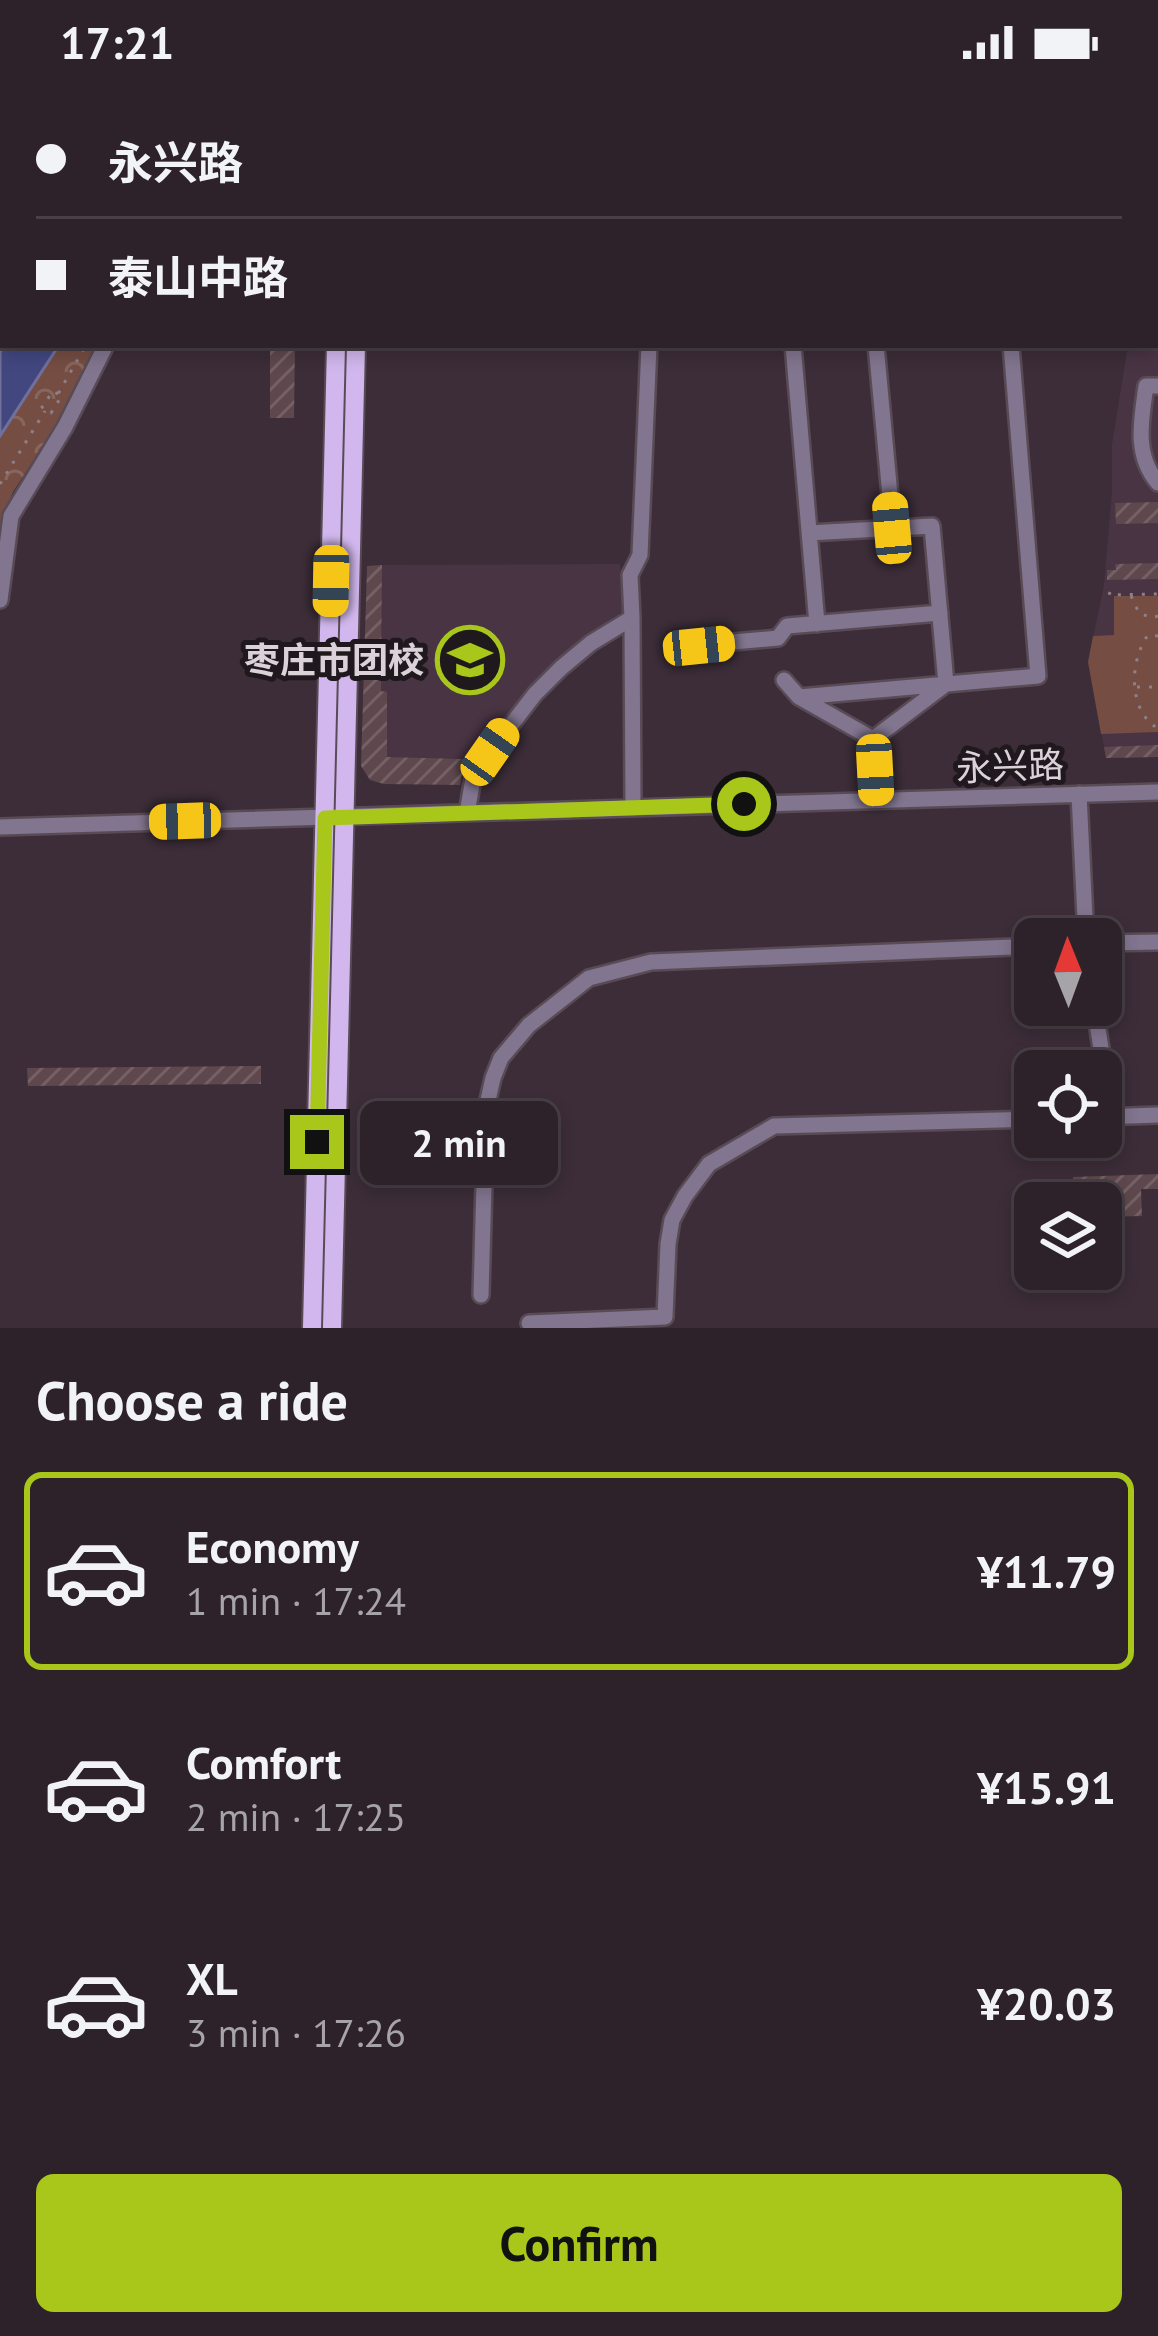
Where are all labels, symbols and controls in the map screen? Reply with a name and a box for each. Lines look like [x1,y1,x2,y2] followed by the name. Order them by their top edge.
[60,13,174,71] text: 17:21
[108,133,243,191] text: 永兴路
[108,248,288,306] text: 泰山中路
[871,491,913,565] car
[312,545,350,617] car
[661,624,737,668] car
[435,625,505,695] school or university icon: 枣庄市团校
[244,636,424,683] place label: 枣庄市团校
[455,712,525,792] car
[855,733,895,807] car
[955,740,1065,791] street label: 永兴路
[717,777,771,831] route start
[148,802,222,840] car
[1014,918,1122,1026] north arrow
[1014,918,1122,1290] map controls
[1014,1050,1122,1158] button: locate
[359,1100,557,1184] callout: 2 min
[290,1115,344,1169] route end
[411,1117,507,1168] text: 2 min
[1014,1182,1122,1290] button: layers
[36,1365,348,1435] text: Choose a ride
[42,1517,150,1625] icon: car
[186,1517,359,1575] text: Economy
[977,1542,1116,1600] text: ¥11.79
[186,1575,406,1626] text: 1 min · 17:24
[42,1733,150,1841] icon: car
[186,1733,341,1791] text: Comfort
[977,1758,1116,1816] text: ¥15.91
[186,1791,406,1842] text: 2 min · 17:25
[42,1949,150,2057] icon: car
[186,1949,238,2007] text: XL
[977,1974,1116,2032] text: ¥20.03
[186,2007,406,2058] text: 3 min · 17:26
[36,2174,1122,2312] button: Confirm

